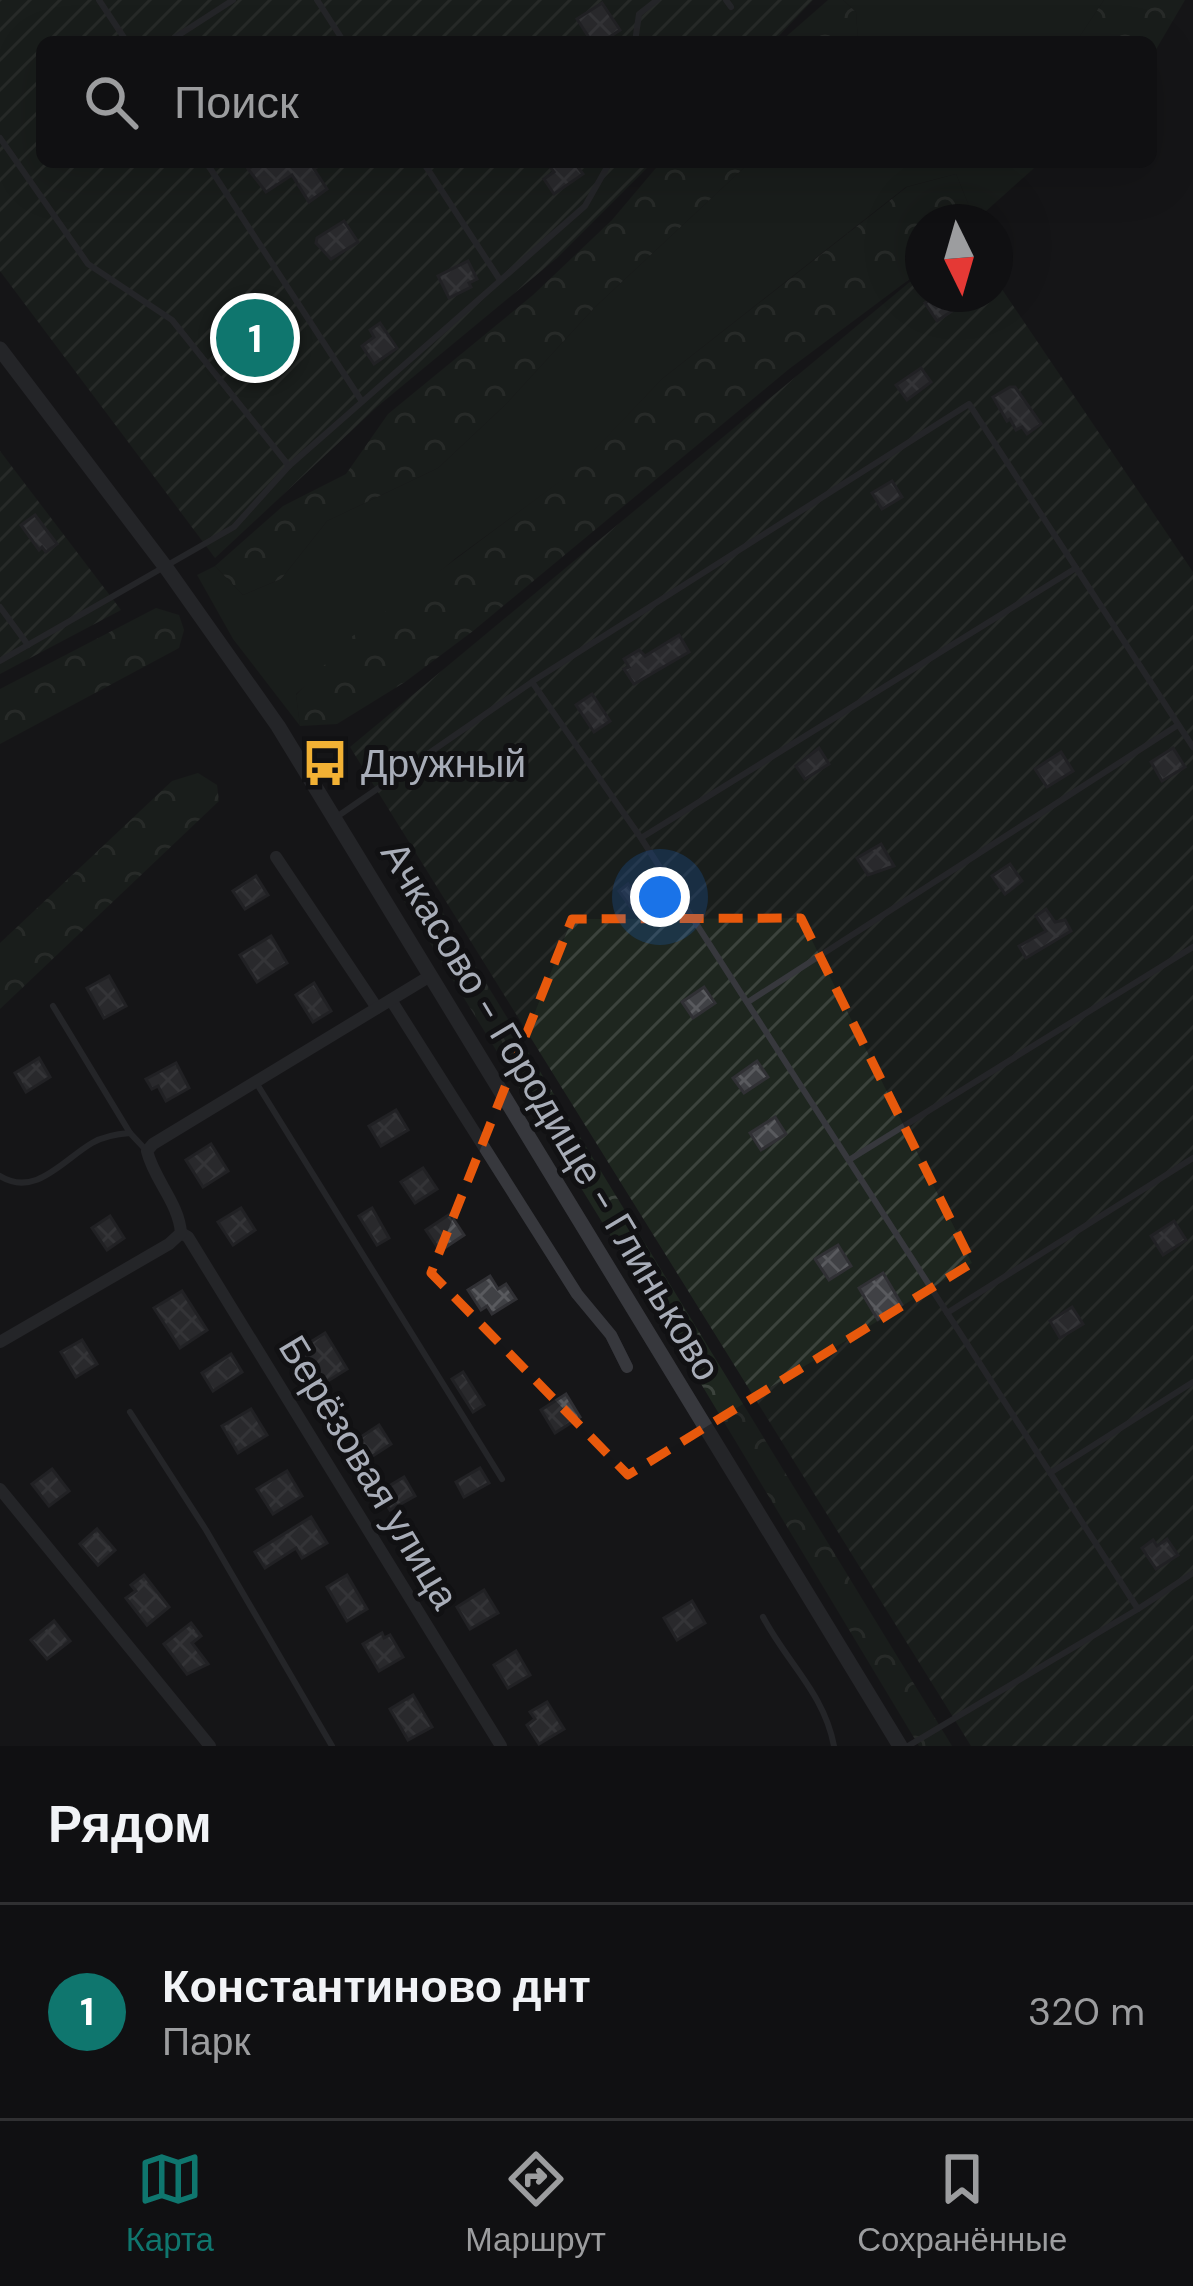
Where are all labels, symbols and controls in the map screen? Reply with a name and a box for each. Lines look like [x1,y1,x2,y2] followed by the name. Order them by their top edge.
[36,36,1157,168] search box
[78,69,144,135] icon: search
[174,73,299,132] text: Поиск
[905,204,1013,312] north arrow
[216,293,294,383] pin: 1
[300,738,350,788] bus stop icon: Дружный
[361,738,526,789] place label: Дружный
[369,832,733,1390] street label: Ачкасово - Городище - Глиньково
[630,867,690,927] your location
[267,1326,471,1618] street label: Берёзовая улица
[48,1791,212,1858] text: Рядом
[162,1957,591,2016] text: Константиново днт
[80,1986,94,2037] text: 1
[1028,1986,1145,2037] text: 320 m
[162,2016,250,2067] text: Парк
[126,2146,214,2261] tab: Карта
[465,2146,606,2261] tab: Маршрут
[857,2146,1067,2261] tab: Сохранённые

